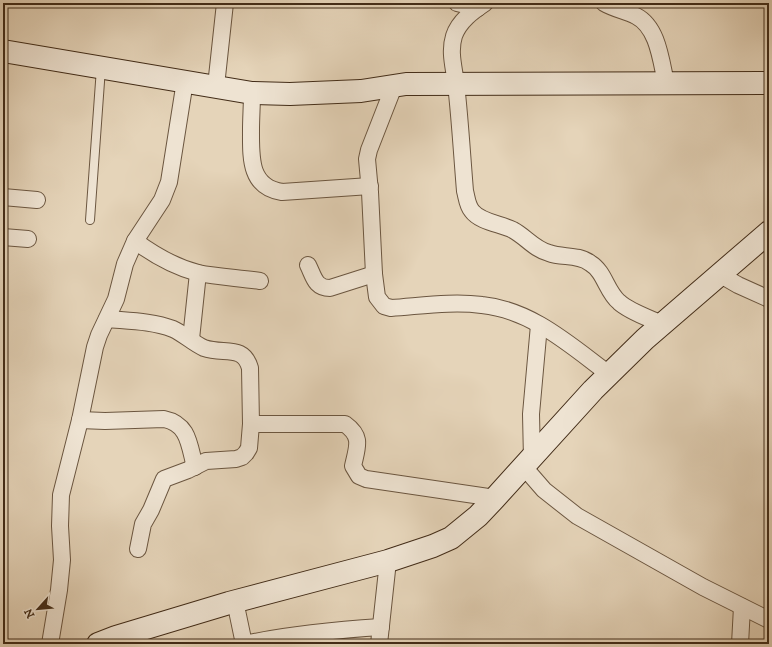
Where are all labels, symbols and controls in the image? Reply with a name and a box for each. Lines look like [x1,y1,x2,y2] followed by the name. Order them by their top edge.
[18,589,58,629] north arrow
[22,606,38,620] text: N

